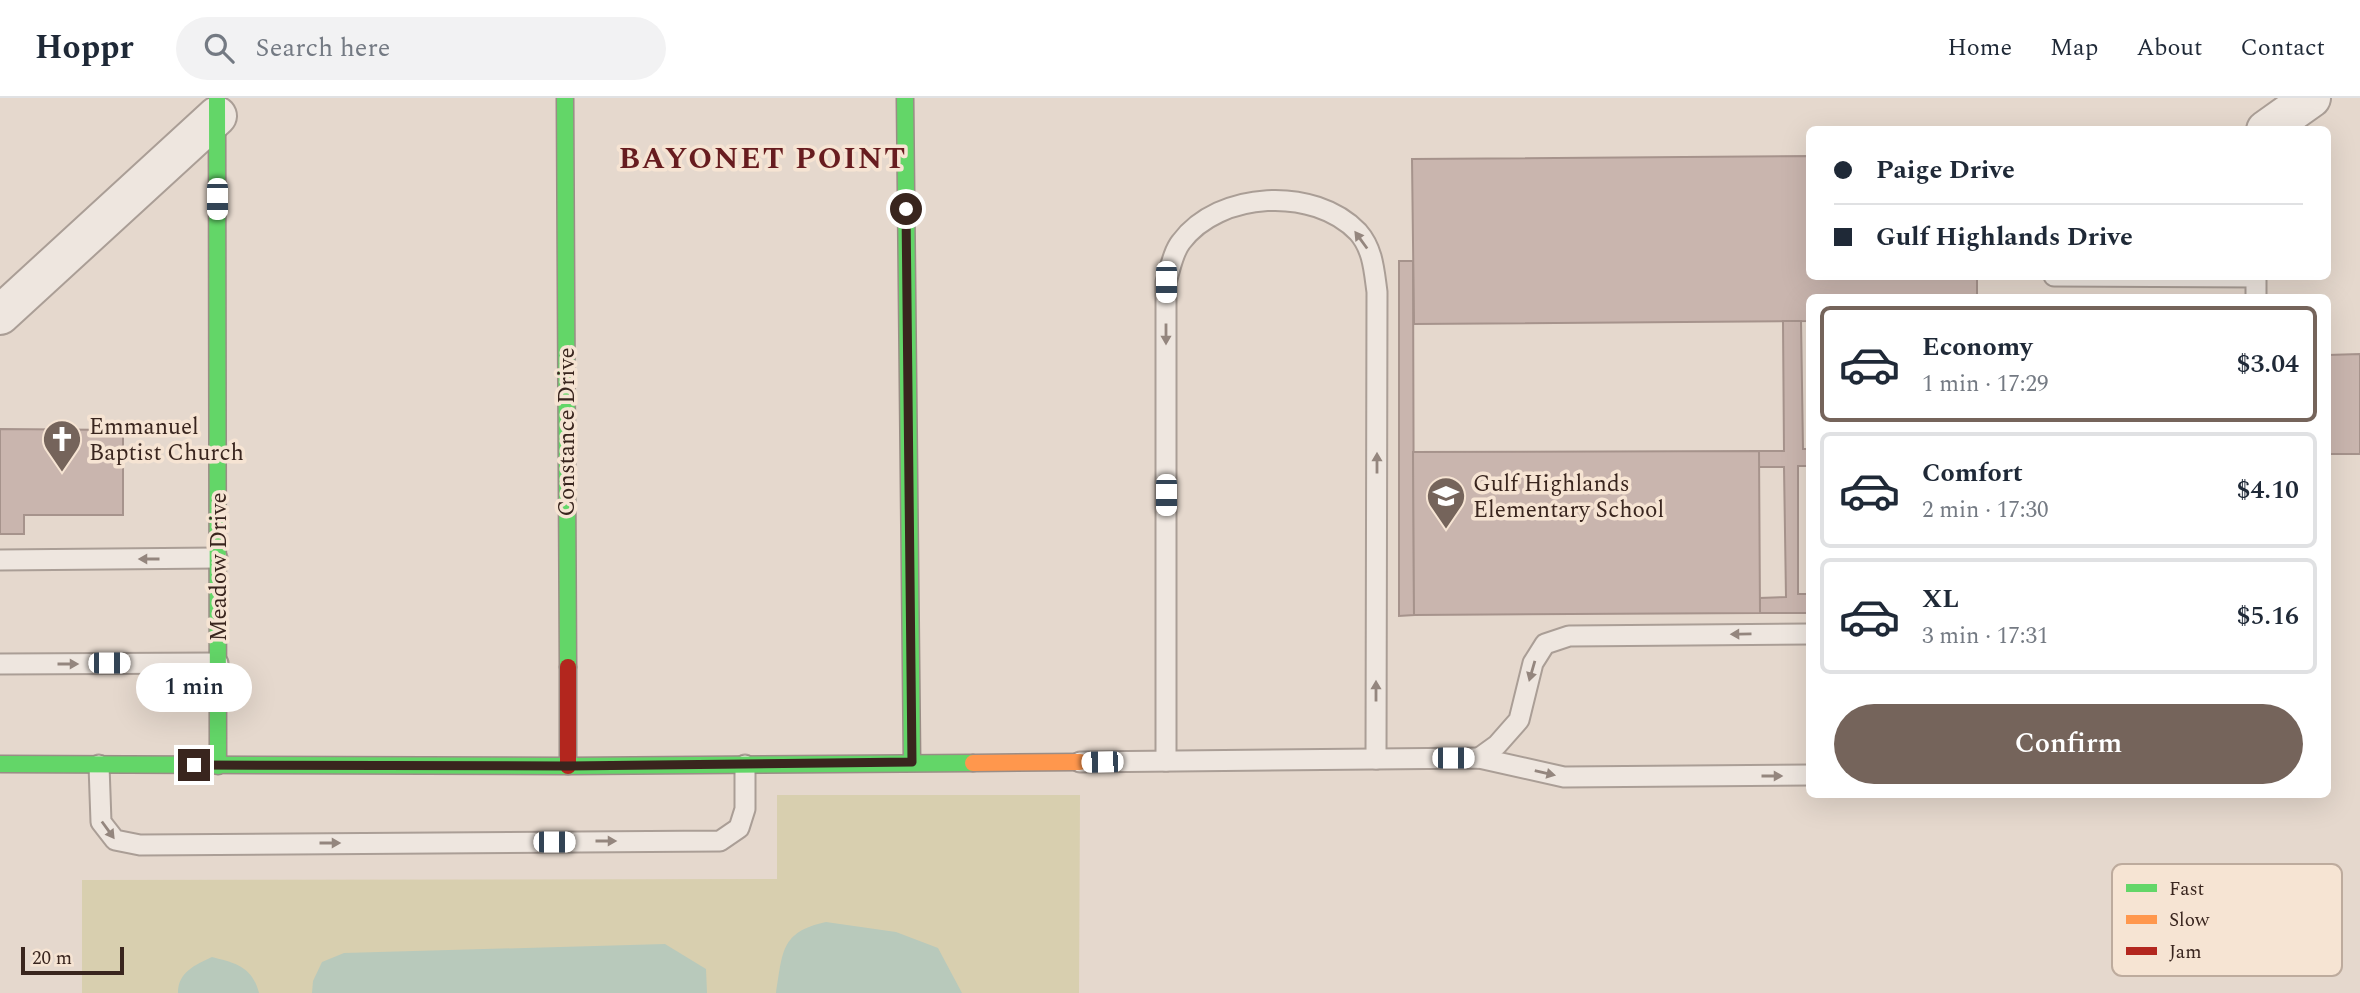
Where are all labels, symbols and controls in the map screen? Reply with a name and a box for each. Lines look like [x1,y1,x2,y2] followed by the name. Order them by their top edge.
[176,17,666,80] search box
[35,23,134,73] text: Hoppr
[256,28,390,68] text: Search here
[200,29,238,67] icon: search
[1947,30,2012,66] text: Home
[2050,30,2098,66] text: Map
[2136,30,2202,66] text: About
[2240,30,2325,66] text: Contact
[619,136,907,182] district label: BAYONET POINT
[1876,150,2015,190] text: Paige Drive
[207,178,228,220] car
[890,193,922,225] route start
[1876,217,2133,257] text: Gulf Highlands Drive
[1354,230,1368,249] one-way arrow
[1156,261,1177,303] car
[1160,324,1172,346] one-way arrow
[1922,327,2032,367] text: Economy
[1838,333,1901,396] icon: car
[2236,344,2299,384] text: $3.04
[550,347,585,517] street label: Constance Drive
[1922,367,2049,402] text: 1 min · 17:29
[89,410,244,471] place label: Emmanuel Baptist Church
[41,418,83,473] church icon: Emmanuel Baptist Church
[1371,452,1382,474] one-way arrow
[1922,453,2023,493] text: Comfort
[1838,459,1901,522] icon: car
[1473,467,1664,528] place label: Gulf Highlands Elementary School
[2236,470,2299,510] text: $4.10
[1156,474,1177,516] car
[1425,475,1467,530] school or university icon: Gulf Highlands Elementary School
[202,492,237,642] street label: Meadow Drive
[1922,493,2049,528] text: 2 min · 17:30
[138,553,160,565] one-way arrow
[1922,579,1959,619] text: XL
[1838,585,1901,648] icon: car
[2236,596,2299,636] text: $5.16
[1922,619,2049,654] text: 3 min · 17:31
[1730,628,1752,640] one-way arrow
[89,653,131,674] car
[57,658,79,669] one-way arrow
[1527,660,1537,681] one-way arrow
[136,664,252,712] callout: 1 min
[164,670,224,705] text: 1 min
[1370,679,1382,701] one-way arrow
[1834,704,2303,784] button: Confirm
[1433,748,1475,769] car
[178,749,210,781] route end
[1081,751,1124,773] car
[1534,768,1556,779] one-way arrow
[1761,770,1783,781] one-way arrow
[100,821,115,839] one-way arrow
[534,832,576,853] car
[595,835,617,847] one-way arrow
[319,837,341,849] one-way arrow
[2112,864,2342,976] legend
[2169,875,2205,904] text: Fast
[2169,906,2210,935] text: Slow
[2169,938,2201,967] text: Jam
[21,944,124,976] scale bar
[32,944,72,973] text: 20 m

